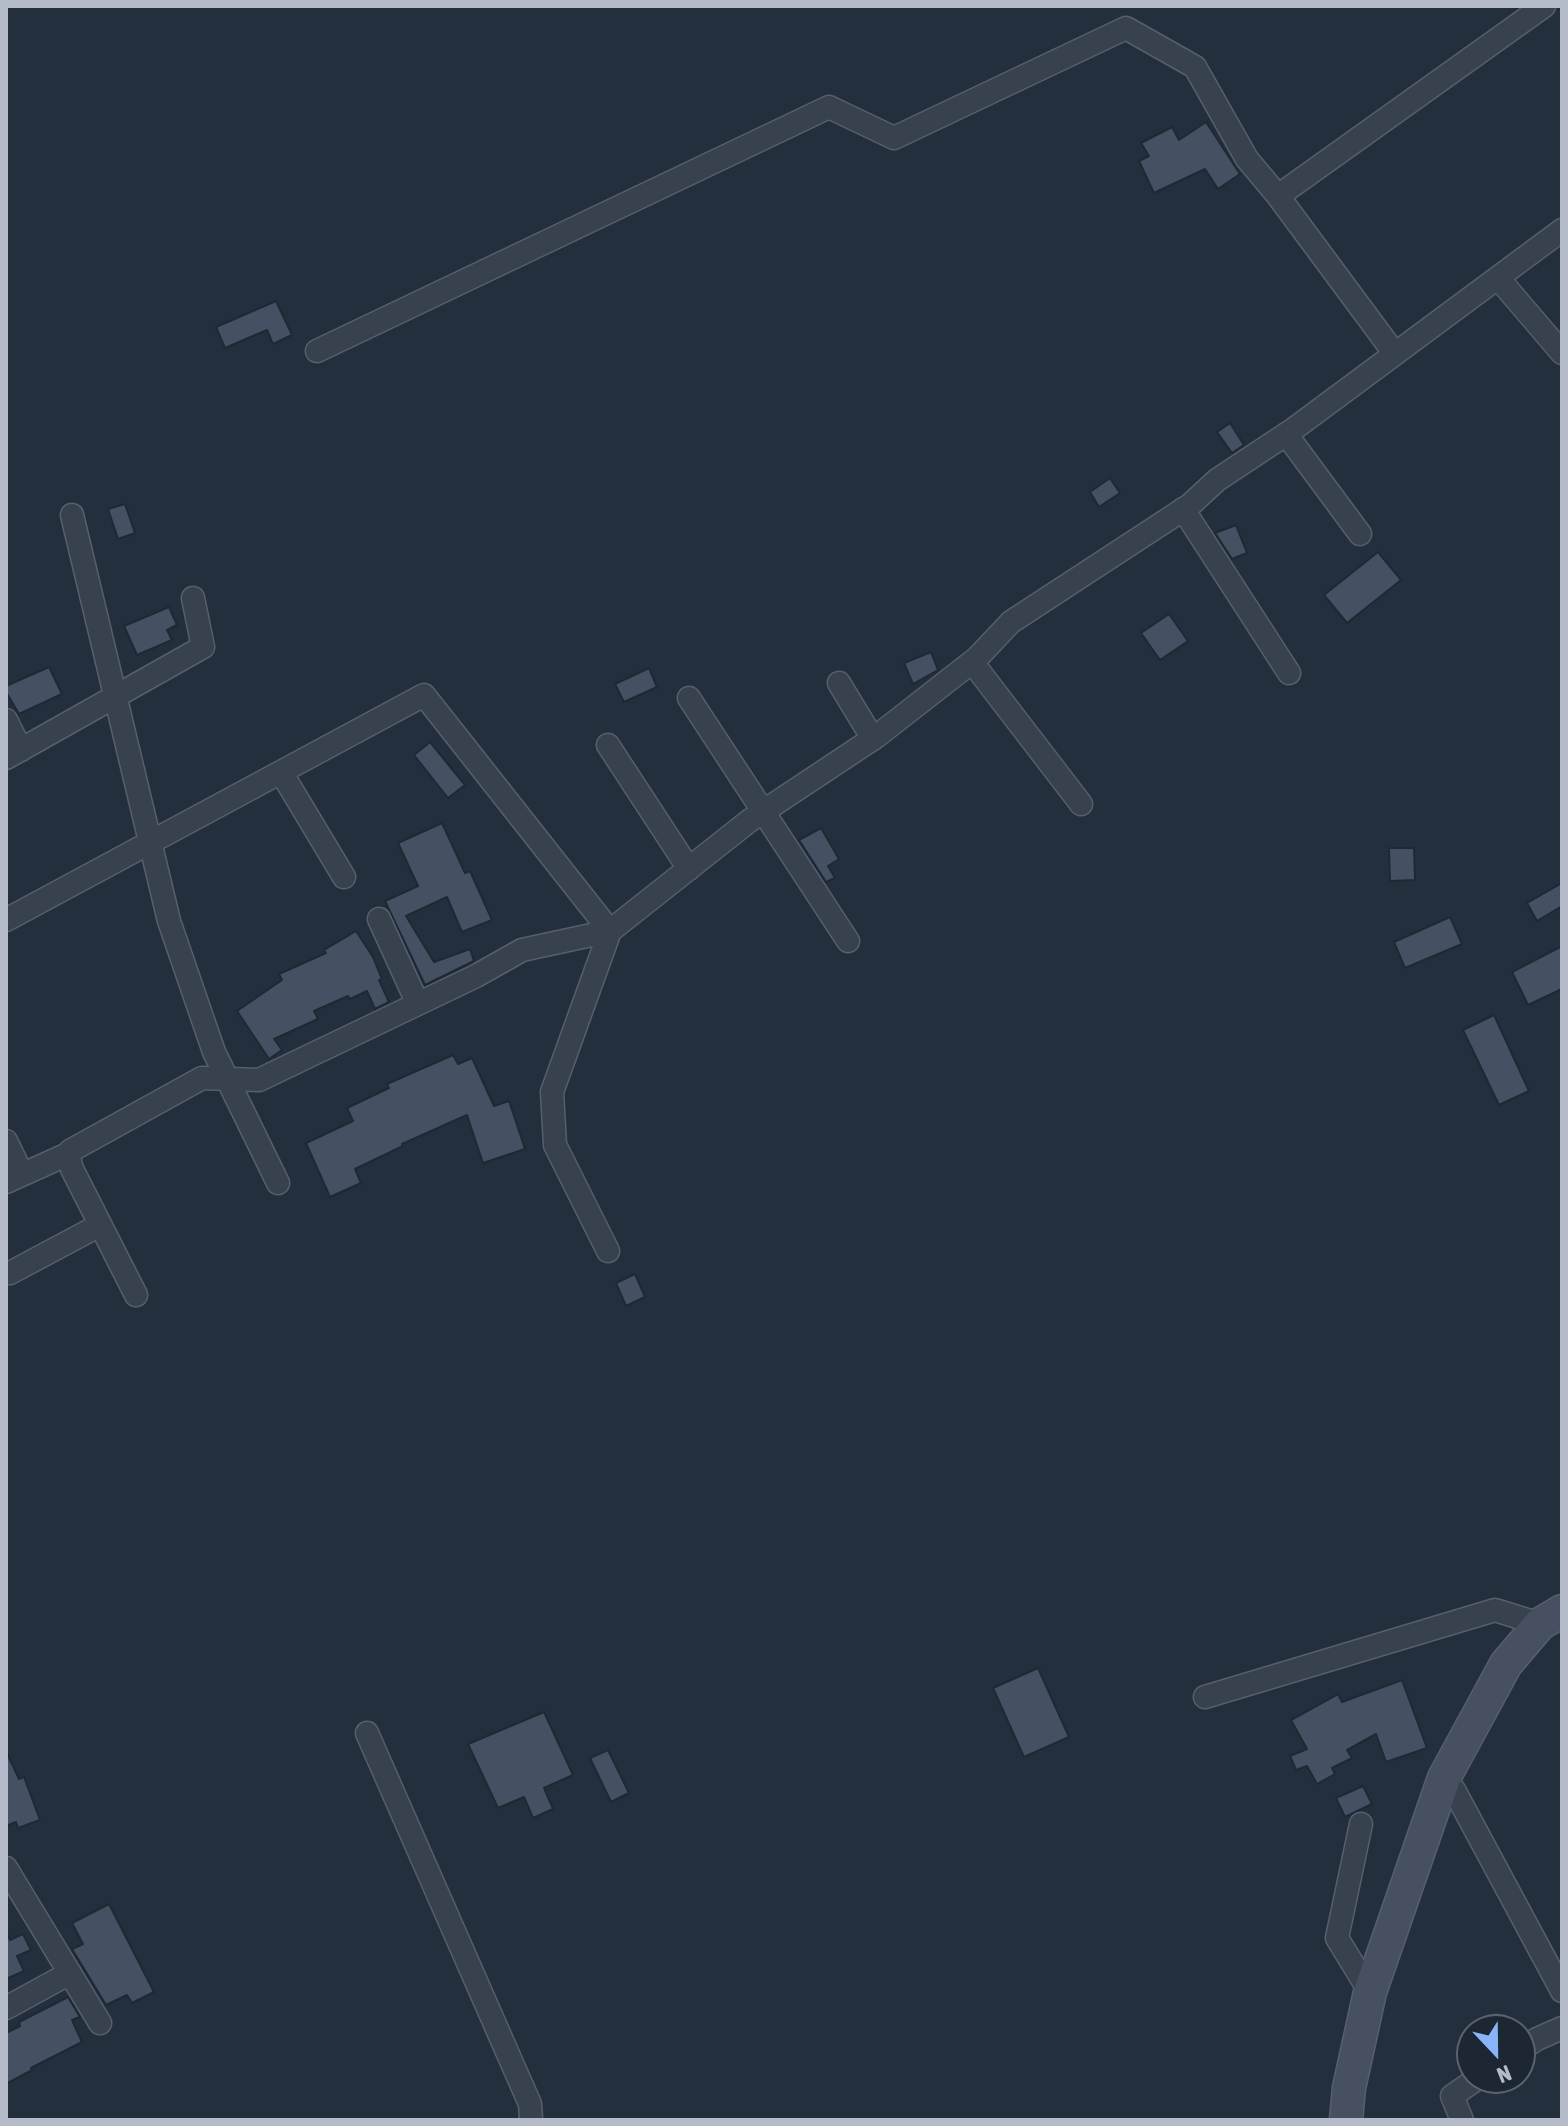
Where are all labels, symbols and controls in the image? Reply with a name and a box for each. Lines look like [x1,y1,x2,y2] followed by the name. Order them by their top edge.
[1456,2014,1536,2094] north arrow
[1493,2060,1515,2089] text: N

